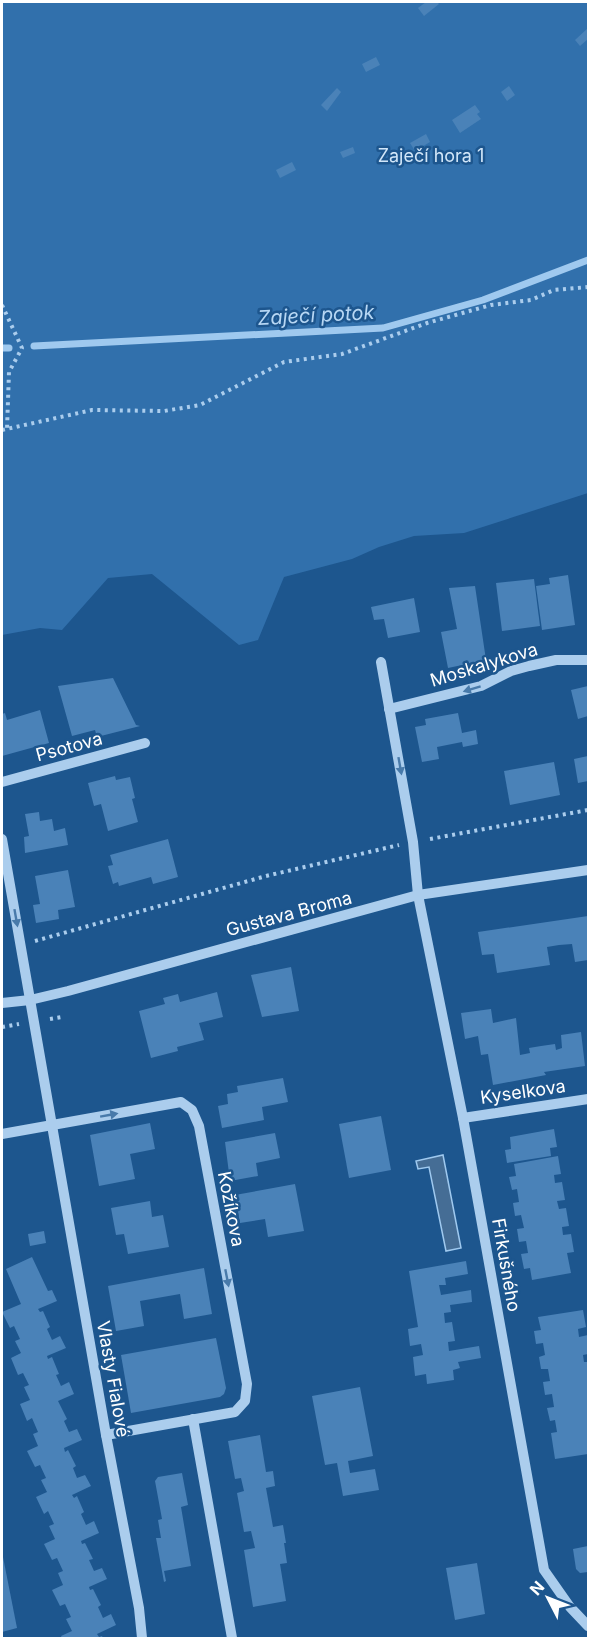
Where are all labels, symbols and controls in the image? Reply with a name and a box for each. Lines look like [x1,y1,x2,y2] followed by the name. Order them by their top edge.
[378,145,484,166] park label: Zaječí hora 1
[257,300,376,330] water label: Zaječí potok
[428,638,540,691] street label: Moskalykova
[463,685,481,694] one-way arrow
[33,728,104,765] street label: Psotova
[395,757,404,776] one-way arrow
[224,887,354,940] street label: Gustava Broma
[12,908,21,927] one-way arrow
[479,1075,567,1108] street label: Kyselkova
[100,1110,119,1119] one-way arrow
[214,1169,249,1248] street label: Kožíkova
[488,1216,525,1313] street label: Firkušného
[223,1268,232,1287] one-way arrow
[93,1319,134,1439] street label: Vlasty Fialové
[518,1568,578,1628] north arrow
[525,1577,548,1599] text: N

